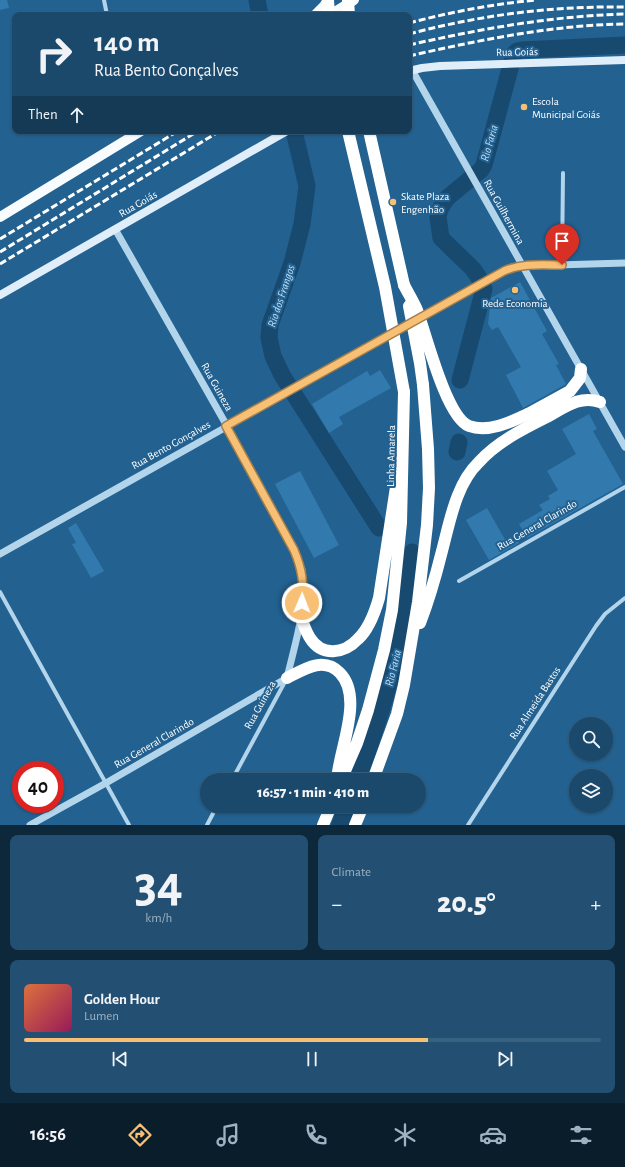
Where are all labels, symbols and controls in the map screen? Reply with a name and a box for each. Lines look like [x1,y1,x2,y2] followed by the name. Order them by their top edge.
[28,28,80,80] icon: right
[94,29,160,57] text: 140 m
[496,46,538,58] street label: Rua Goiás
[94,62,239,80] text: Rua Bento Gonçalves
[532,96,600,120] place label: Escola Municipal Goiás
[519,102,529,112] marker: Escola Municipal Goiás
[66,104,88,126] icon: ahead
[28,107,58,122] text: Then
[478,123,500,163] water label: Rio Faria
[482,178,526,246] street label: Rua Guilhermina
[117,189,159,219] street label: Rua Goiás
[401,191,449,215] place label: Skate Plaza Engenhão
[388,197,398,207] marker: Skate Plaza Engenhão
[545,224,579,265] pin
[551,230,573,252] icon: arrive
[265,263,297,329] water label: Rio dos Frangos
[510,285,520,295] marker: Rede Economia
[482,298,548,309] place label: Rede Economia
[199,361,235,413] street label: Rua Guineza
[130,419,212,471] street label: Rua Bento Gonçalves
[385,425,397,487] street label: Linha Amarela
[495,498,579,552] street label: Rua General Clarindo
[281,582,323,624] position arrow
[383,648,403,688] water label: Rio Faria
[507,665,563,741] street label: Rua Almeida Bastos
[242,679,278,731] street label: Rua Guineza
[112,716,196,770] street label: Rua General Clarindo
[569,717,613,813] map controls
[569,717,613,761] button: search
[12,761,64,813] speed limit sign: 40
[569,769,613,813] button: layers
[257,785,369,800] text: 16:57 · 1 min · 410 m
[134,859,183,911] text: 34
[332,866,371,879] text: Climate
[437,888,496,918] text: 20.5°
[332,893,342,915] text: −
[590,893,601,915] text: +
[145,912,172,925] text: km/h
[84,992,160,1007] text: Golden Hour
[84,1010,119,1023] text: Lumen
[109,1048,131,1070] icon: previous
[301,1048,323,1070] icon: pause
[494,1048,516,1070] icon: next
[126,1121,154,1149] icon: directions
[214,1121,242,1149] icon: music
[302,1121,330,1149] icon: phone
[391,1121,419,1149] icon: climate
[479,1121,507,1149] icon: car
[567,1121,595,1149] icon: filters
[30,1126,66,1144] text: 16:56

